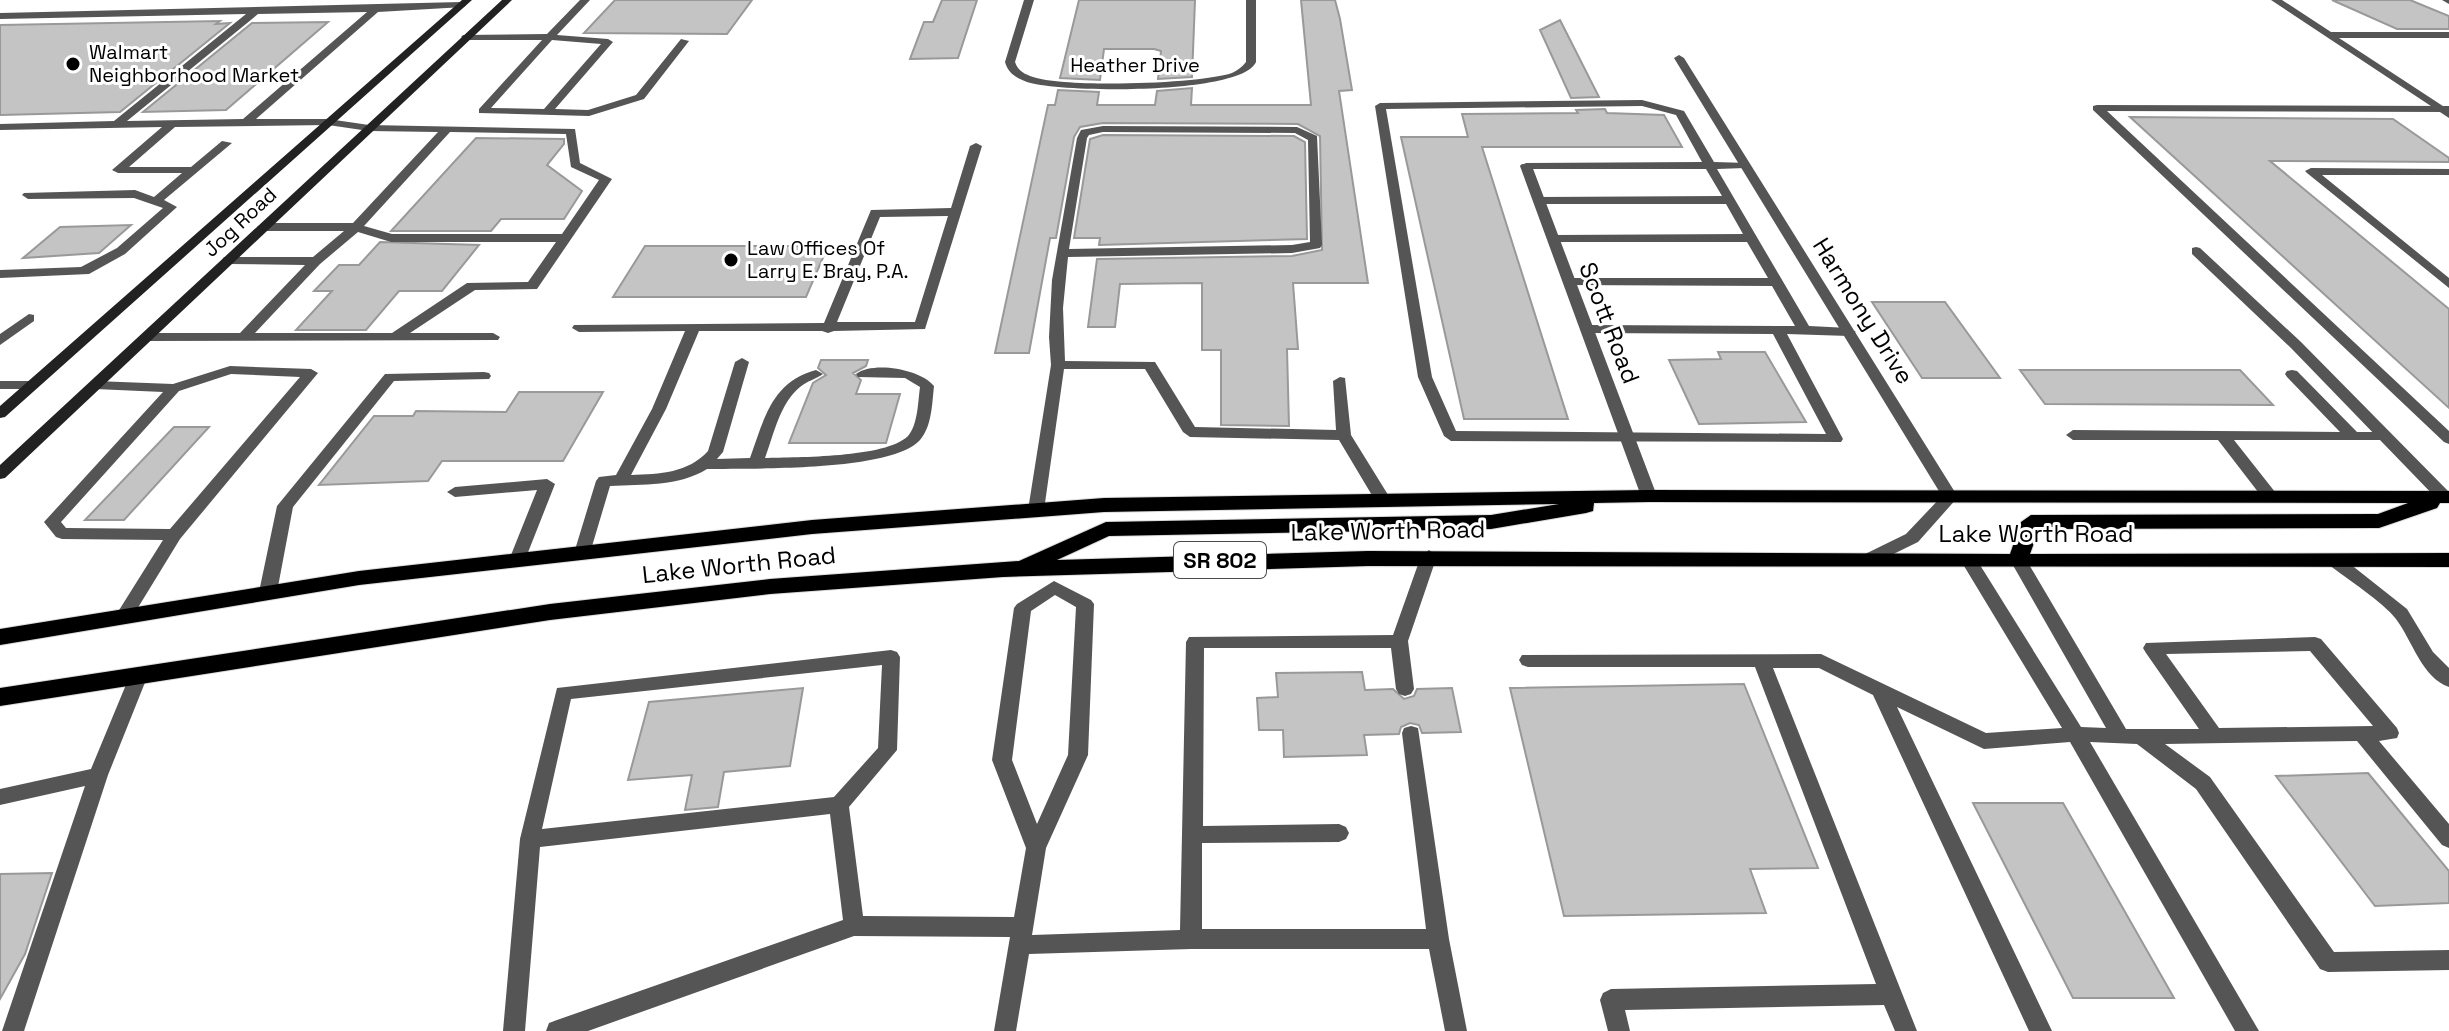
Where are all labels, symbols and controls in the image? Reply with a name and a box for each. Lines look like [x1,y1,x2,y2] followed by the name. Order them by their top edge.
[89,39,299,88] place label: Walmart Neighborhood Market
[1070,52,1200,78] street label: Heather Drive
[64,55,82,73] marker: Walmart Neighborhood Market
[198,182,282,262] street label: Jog Road
[1806,232,1921,390] street label: Harmony Drive
[747,235,909,284] place label: Law Offices Of Larry E. Bray, P.A.
[722,251,740,269] marker: Law Offices Of Larry E. Bray, P.A.
[1572,258,1647,388] street label: Scott Road
[1290,513,1486,548] street label: Lake Worth Road
[1939,518,2133,549] street label: Lake Worth Road
[640,539,837,590] street label: Lake Worth Road
[1174,542,1266,578] road number: SR 802

